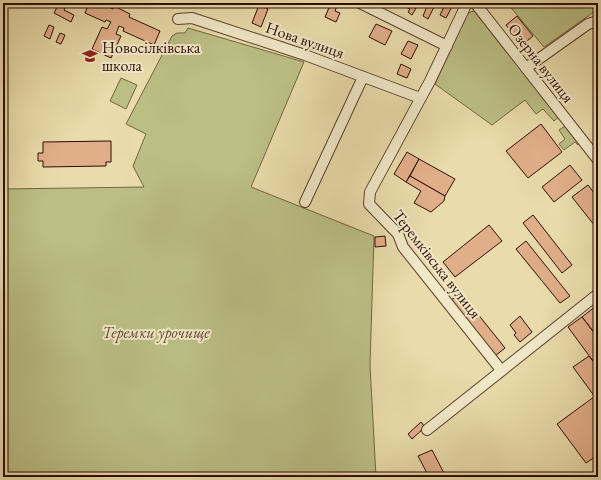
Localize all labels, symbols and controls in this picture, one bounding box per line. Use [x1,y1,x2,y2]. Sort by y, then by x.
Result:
street label: Нова вулиця [263,17,347,63]
street label: Озерна вулиця [503,19,579,107]
place label: Новосілківська школа [102,37,201,76]
school or university icon: Новосілківська школа [81,47,99,65]
street label: Теремківська вулиця [388,205,486,323]
park label: Теремки урочище [102,322,210,343]

